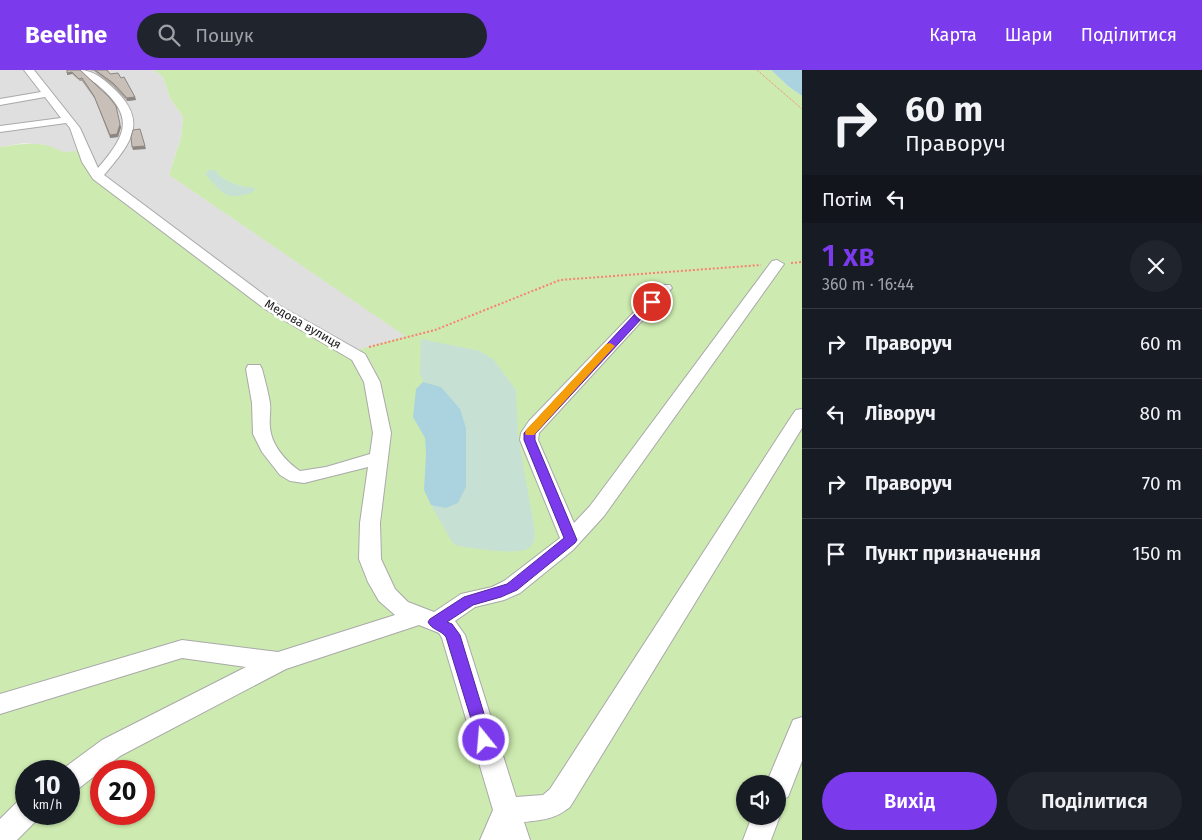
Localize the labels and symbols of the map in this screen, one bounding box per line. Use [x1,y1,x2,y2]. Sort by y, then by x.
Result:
pin [631,281,673,323]
street label: Медова вулиця [262,296,344,352]
position arrow [457,713,509,765]
speed limit sign: 20 [90,760,155,825]

